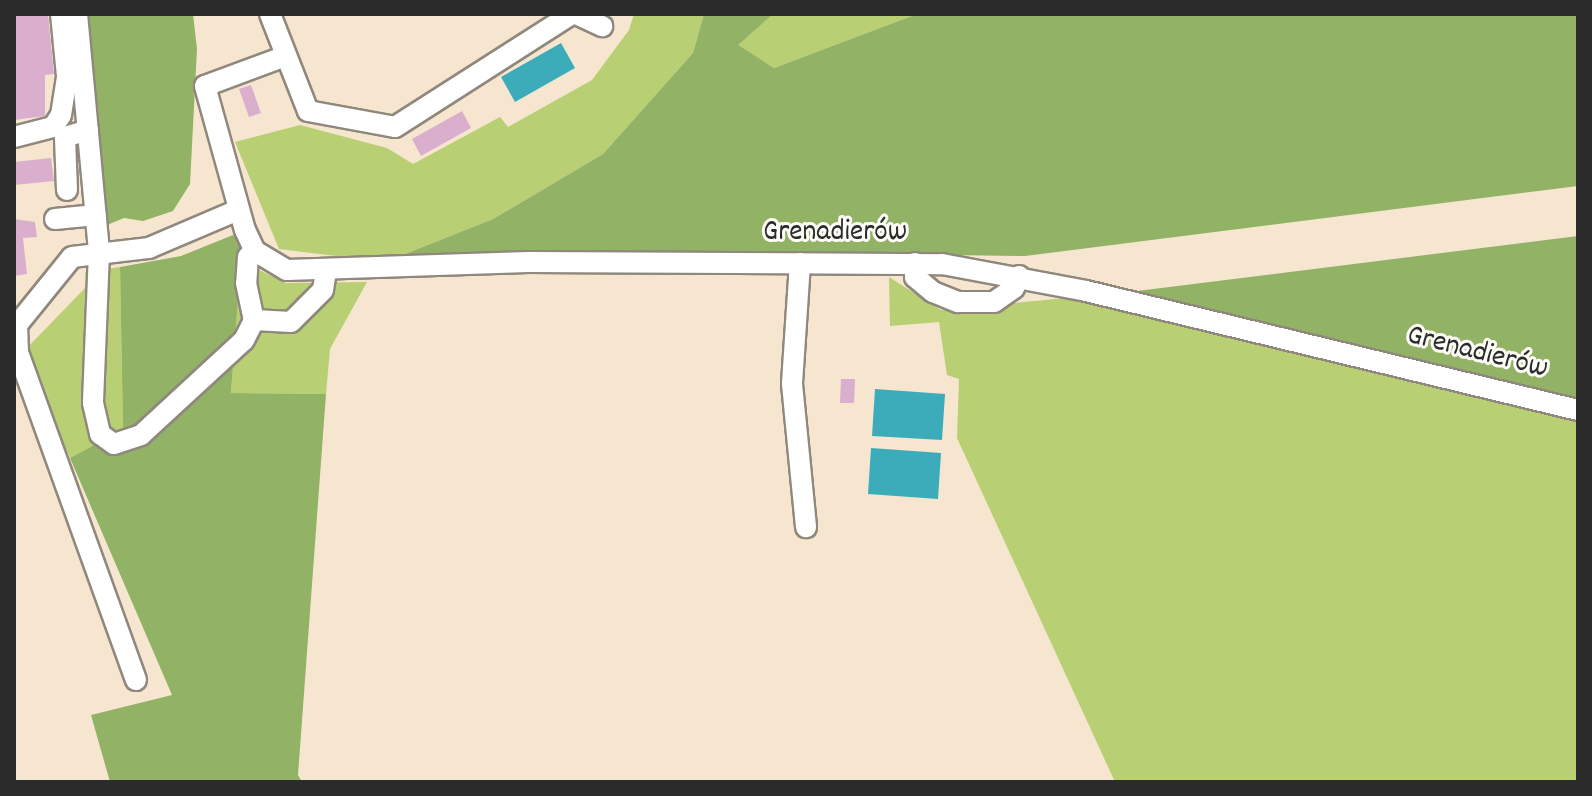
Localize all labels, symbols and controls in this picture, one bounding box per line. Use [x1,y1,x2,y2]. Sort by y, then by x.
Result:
street label: Grenadierów [763,216,907,252]
street label: Grenadierów [1403,319,1551,389]

